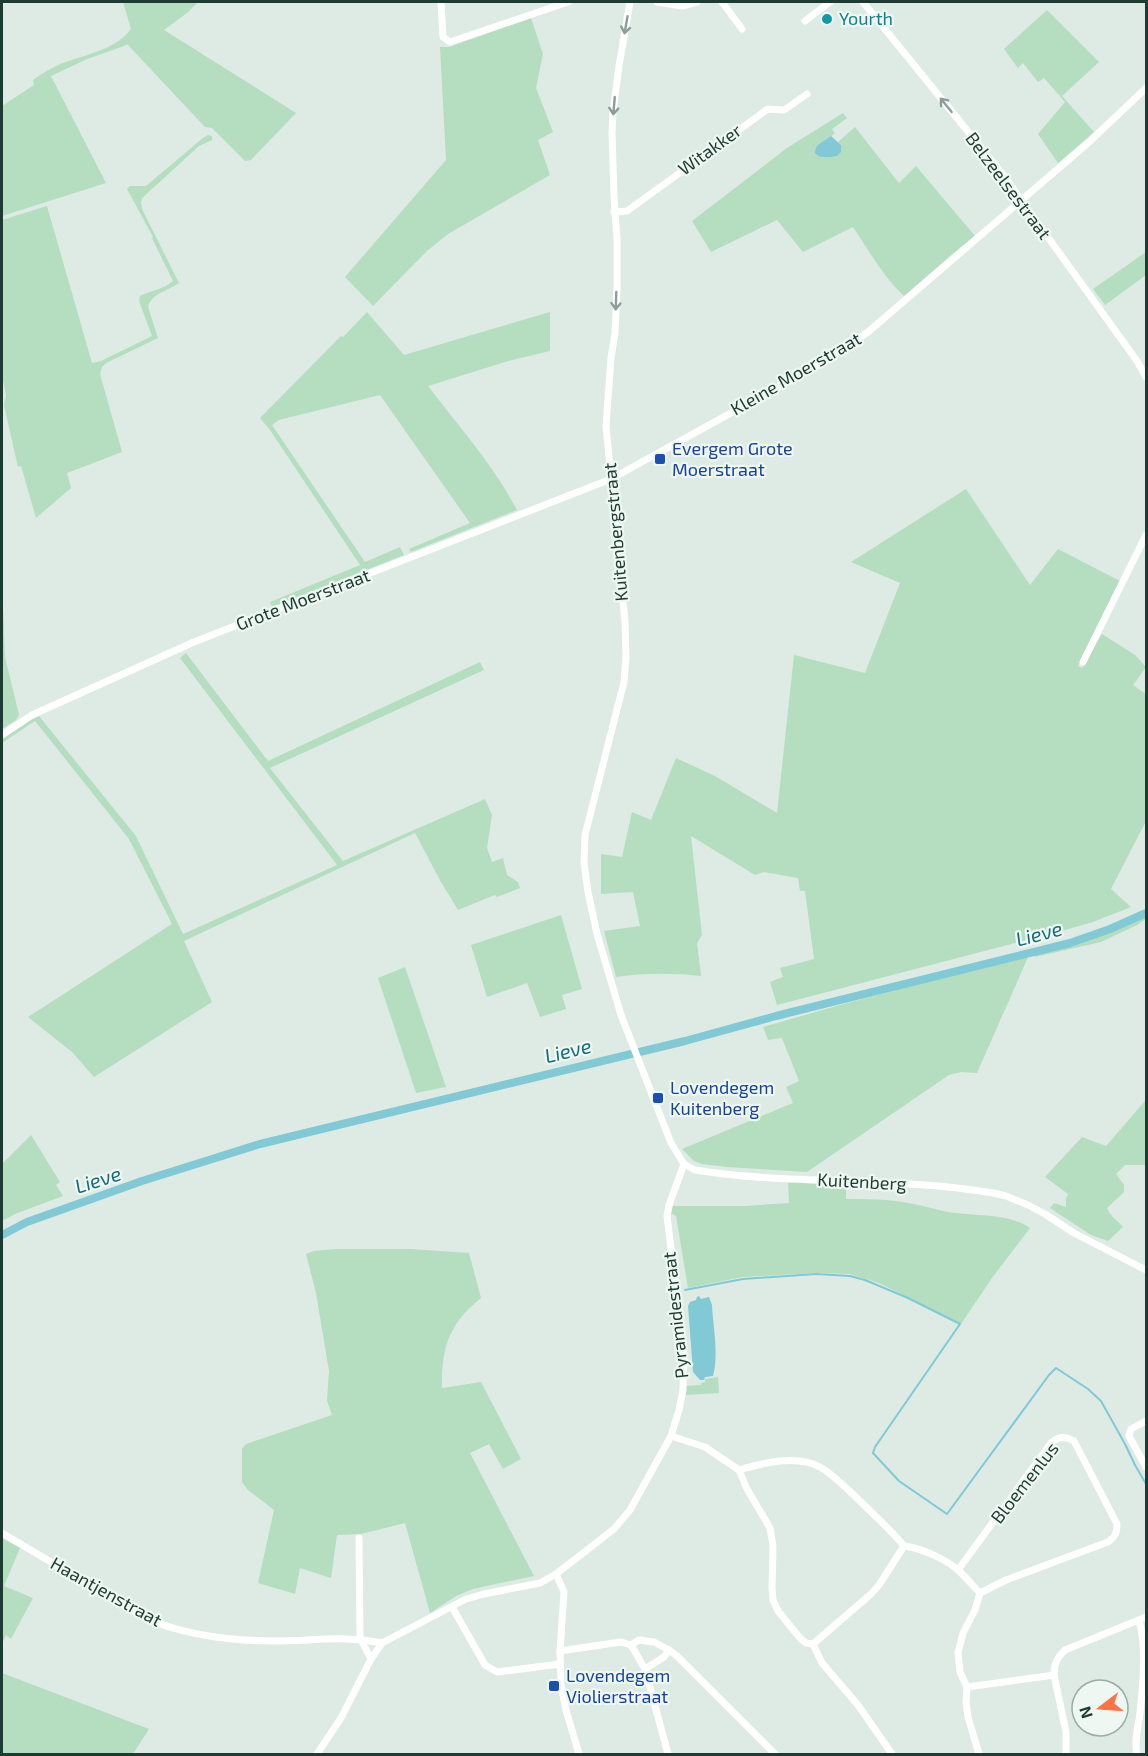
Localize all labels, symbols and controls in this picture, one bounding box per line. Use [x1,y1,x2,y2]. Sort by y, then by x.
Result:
place label: Yourth [839,7,893,29]
marker: Yourth [820,12,834,26]
one-way arrow [620,15,631,34]
one-way arrow [608,96,619,116]
one-way arrow [939,97,952,113]
street label: Witakker [673,119,745,180]
street label: Belzeelsestraat [961,127,1056,244]
one-way arrow [610,290,622,310]
street label: Kleine Moerstraat [726,327,865,419]
place label: Evergem Grote Moerstraat [672,437,793,480]
marker: Evergem Grote Moerstraat [653,452,667,466]
street label: Kuitenbergstraat [598,462,632,602]
street label: Grote Moerstraat [233,563,373,635]
water label: Lieve [1013,915,1065,951]
water label: Lieve [542,1033,594,1067]
place label: Lovendegem Kuitenberg [670,1076,774,1119]
marker: Lovendegem Kuitenberg [651,1091,665,1105]
water label: Lieve [72,1160,124,1198]
street label: Kuitenberg [817,1168,907,1194]
street label: Pyramidestraat [657,1251,693,1380]
street label: Bloemenlus [986,1437,1063,1527]
street label: Haantjenstraat [47,1552,166,1631]
place label: Lovendegem Violierstraat [566,1664,670,1707]
north arrow [1070,1678,1130,1738]
marker: Lovendegem Violierstraat [547,1679,561,1693]
text: N [1074,1704,1096,1721]

